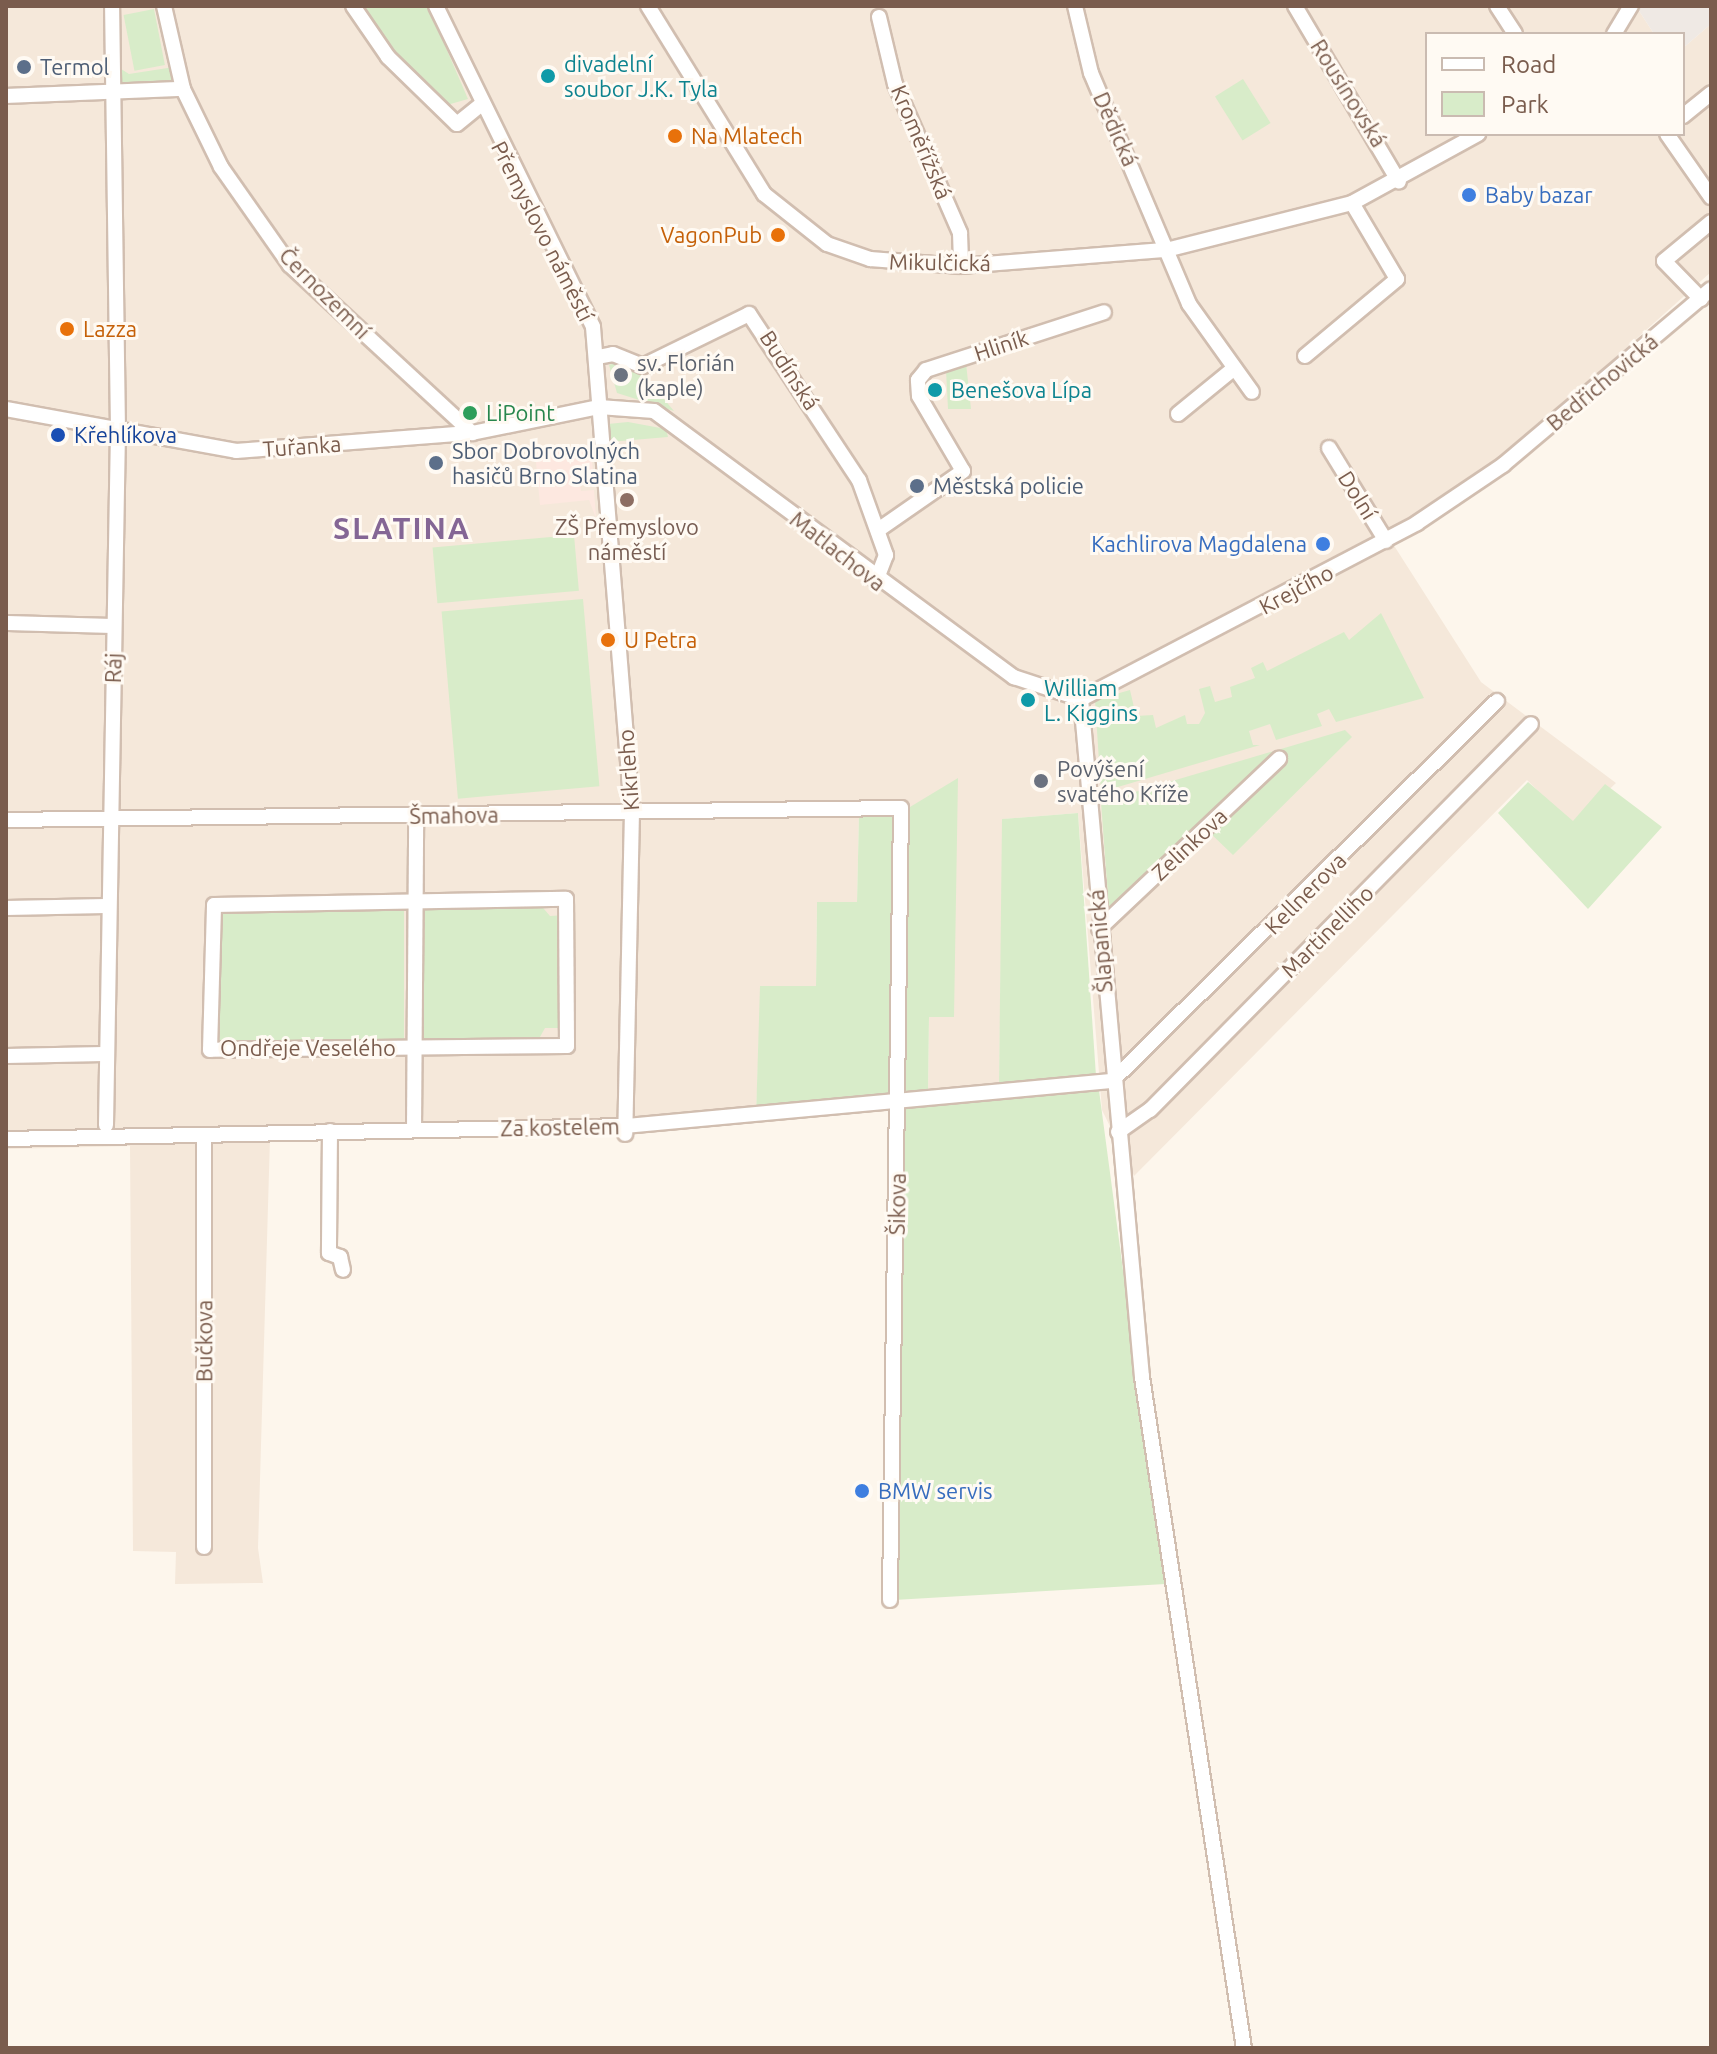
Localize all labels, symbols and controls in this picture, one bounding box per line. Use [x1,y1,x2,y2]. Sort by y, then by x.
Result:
legend [1425,32,1685,136]
street label: Rousínovská [1305,34,1393,152]
place label: divadelní soubor J.K. Tyla [564,50,718,102]
text: Road [1501,51,1556,78]
place label: Termol [40,54,109,80]
marker: Termol [15,58,33,76]
marker: divadelní soubor J.K. Tyla [539,67,557,85]
street label: Kroměřížská [886,81,958,203]
street label: Dědická [1088,88,1144,170]
text: Park [1501,91,1549,118]
place label: Na Mlatech [691,123,803,149]
marker: Na Mlatech [666,127,684,145]
street label: Přemyslovo náměstí [486,137,600,325]
place label: Baby bazar [1485,182,1593,208]
marker: Baby bazar [1460,186,1478,204]
place label: VagonPub [660,222,762,248]
marker: VagonPub [769,226,787,244]
street label: Černozemní [274,242,376,344]
street label: Mikulčická [889,248,991,276]
place label: Lazza [83,316,137,342]
marker: Lazza [58,320,76,338]
street label: Hliník [971,324,1031,366]
street label: Budínská [755,325,825,415]
street label: Bedřichovická [1541,328,1663,436]
place label: sv. Florián (kaple) [637,349,735,400]
marker: sv. Florián (kaple) [612,366,630,384]
place label: Benešova Lípa [951,377,1092,403]
marker: Benešova Lípa [926,381,944,399]
place label: LiPoint [486,400,555,426]
marker: LiPoint [461,404,479,422]
place label: Křehlíkova [74,422,177,448]
marker: Křehlíkova [49,426,67,444]
street label: Tuřanka [262,430,342,462]
place label: Sbor Dobrovolných hasičů Brno Slatina [452,437,640,488]
marker: Sbor Dobrovolných hasičů Brno Slatina [427,454,445,472]
street label: Dolní [1333,466,1383,524]
place label: Městská policie [933,473,1084,499]
marker: Městská policie [908,477,926,495]
marker: ZŠ Přemyslovo náměstí [618,491,636,509]
street label: Matlachova [785,506,891,596]
district label: SLATINA [333,510,471,546]
place label: ZŠ Přemyslovo náměstí [555,513,699,564]
place label: Kachlirova Magdalena [1091,531,1307,557]
marker: Kachlirova Magdalena [1314,535,1332,553]
street label: Krejčího [1254,559,1338,619]
place label: U Petra [624,627,697,653]
marker: U Petra [599,631,617,649]
street label: Ráj [99,652,127,684]
place label: William L. Kiggins [1044,674,1138,726]
marker: William L. Kiggins [1019,691,1037,709]
street label: Kikrleho [612,728,644,812]
place label: Povýšení svatého Kříže [1057,755,1189,806]
marker: Povýšení svatého Kříže [1032,772,1050,790]
street label: Šmahova [409,801,499,829]
street label: Zelinkova [1146,802,1232,886]
street label: Kellnerova [1259,847,1351,939]
street label: Martinelliho [1275,879,1379,983]
street label: Šlapanická [1082,888,1118,994]
street label: Ondřeje Veselého [220,1035,396,1061]
street label: Za kostelem [500,1113,620,1141]
street label: Šikova [883,1173,911,1235]
street label: Bučkova [191,1300,217,1382]
place label: BMW servis [878,1478,993,1504]
marker: BMW servis [853,1482,871,1500]

